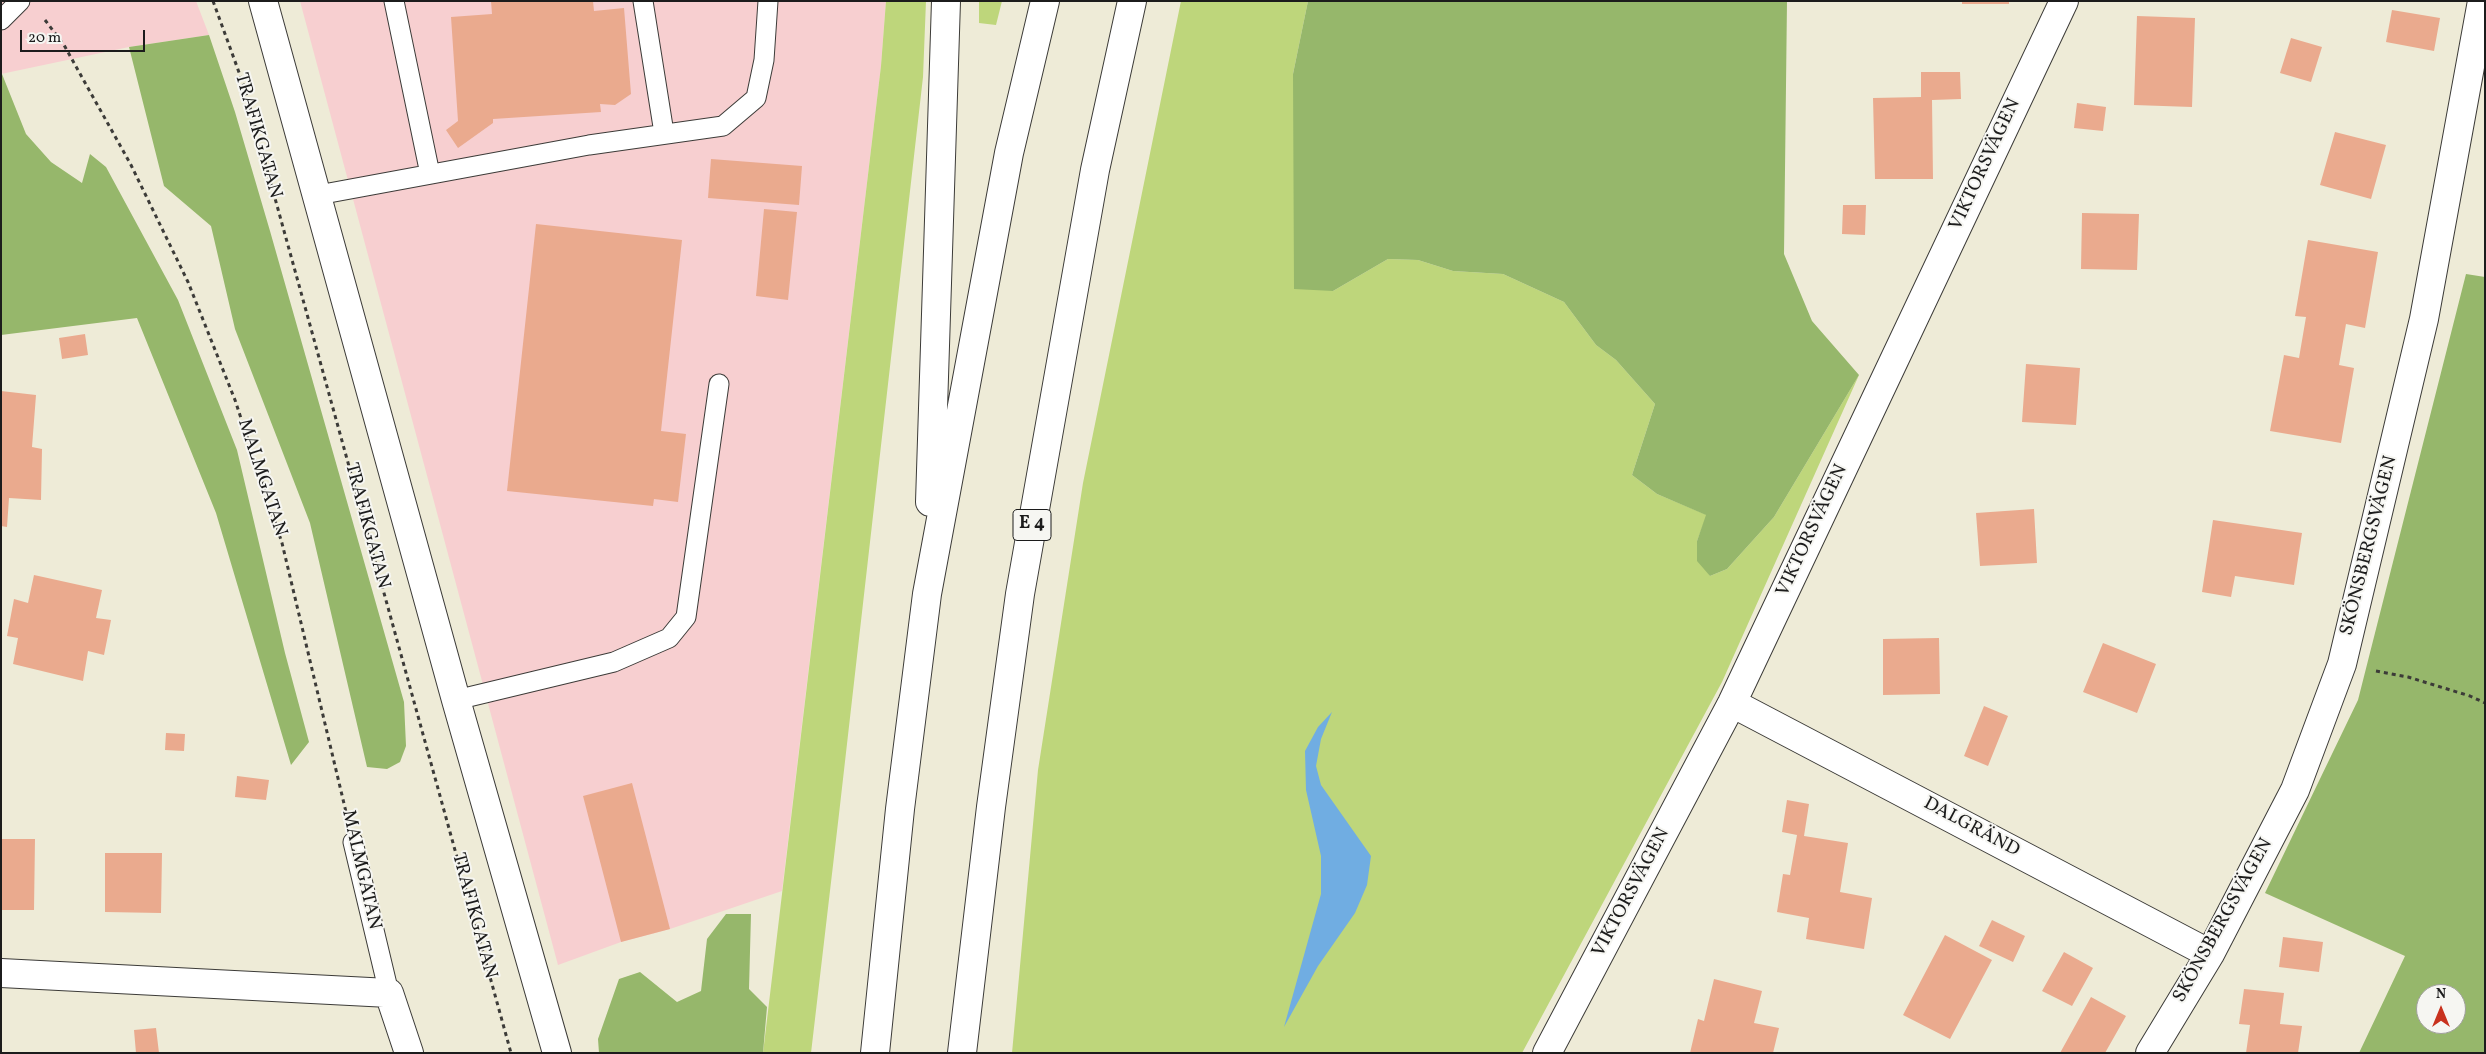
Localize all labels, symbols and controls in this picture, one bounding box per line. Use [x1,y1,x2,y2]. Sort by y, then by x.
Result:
scale bar [22,20,148,52]
text: 20 m [28,28,61,49]
street label: TRAFIKGATAN [228,71,286,201]
street label: VIKTORSVÄGEN [1945,95,2027,235]
street label: MALMGATAN [231,416,291,540]
street label: SKÖNSBERGSVÄGEN [2337,454,2403,638]
street label: TRAFIKGATAN [338,461,394,591]
street label: VIKTORSVÄGEN [1772,461,1854,601]
road number: E 4 [1013,510,1051,540]
street label: DALGRÄND [1919,793,2023,863]
street label: MALMGATAN [335,808,385,932]
street label: VIKTORSVÄGEN [1588,824,1676,962]
street label: SKÖNSBERGSVÄGEN [2169,835,2279,1007]
street label: TRAFIKGATAN [445,851,501,981]
north arrow [2416,984,2466,1034]
text: N [2436,985,2446,1004]

